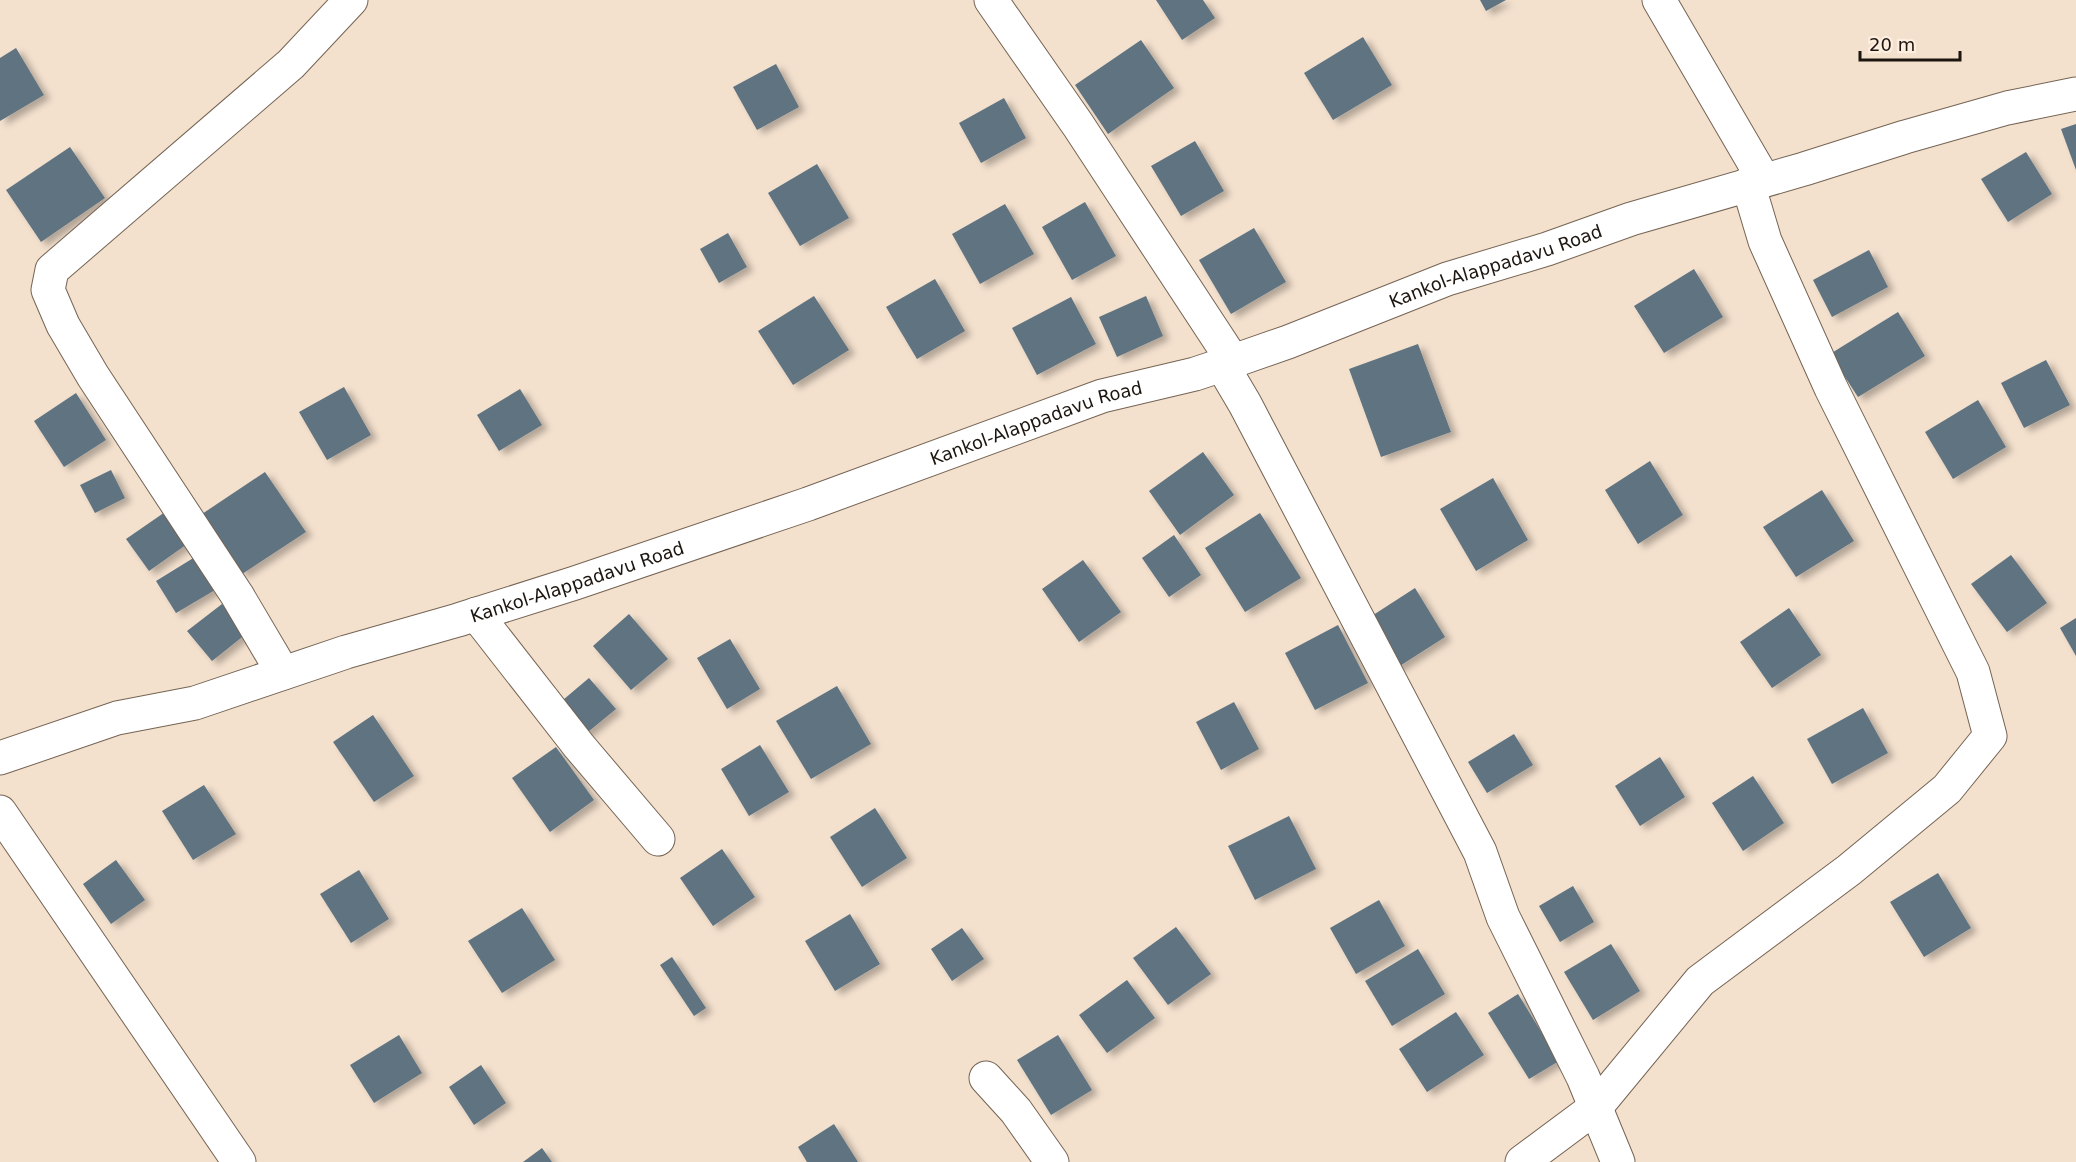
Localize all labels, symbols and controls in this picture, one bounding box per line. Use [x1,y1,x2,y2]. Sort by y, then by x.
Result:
scale bar [1860,24,1960,62]
text: 20 m [1869,34,1915,55]
street label: Kankol-Alappadavu Road [1386,220,1605,311]
street label: Kankol-Alappadavu Road [927,376,1144,469]
street label: Kankol-Alappadavu Road [467,536,686,626]

